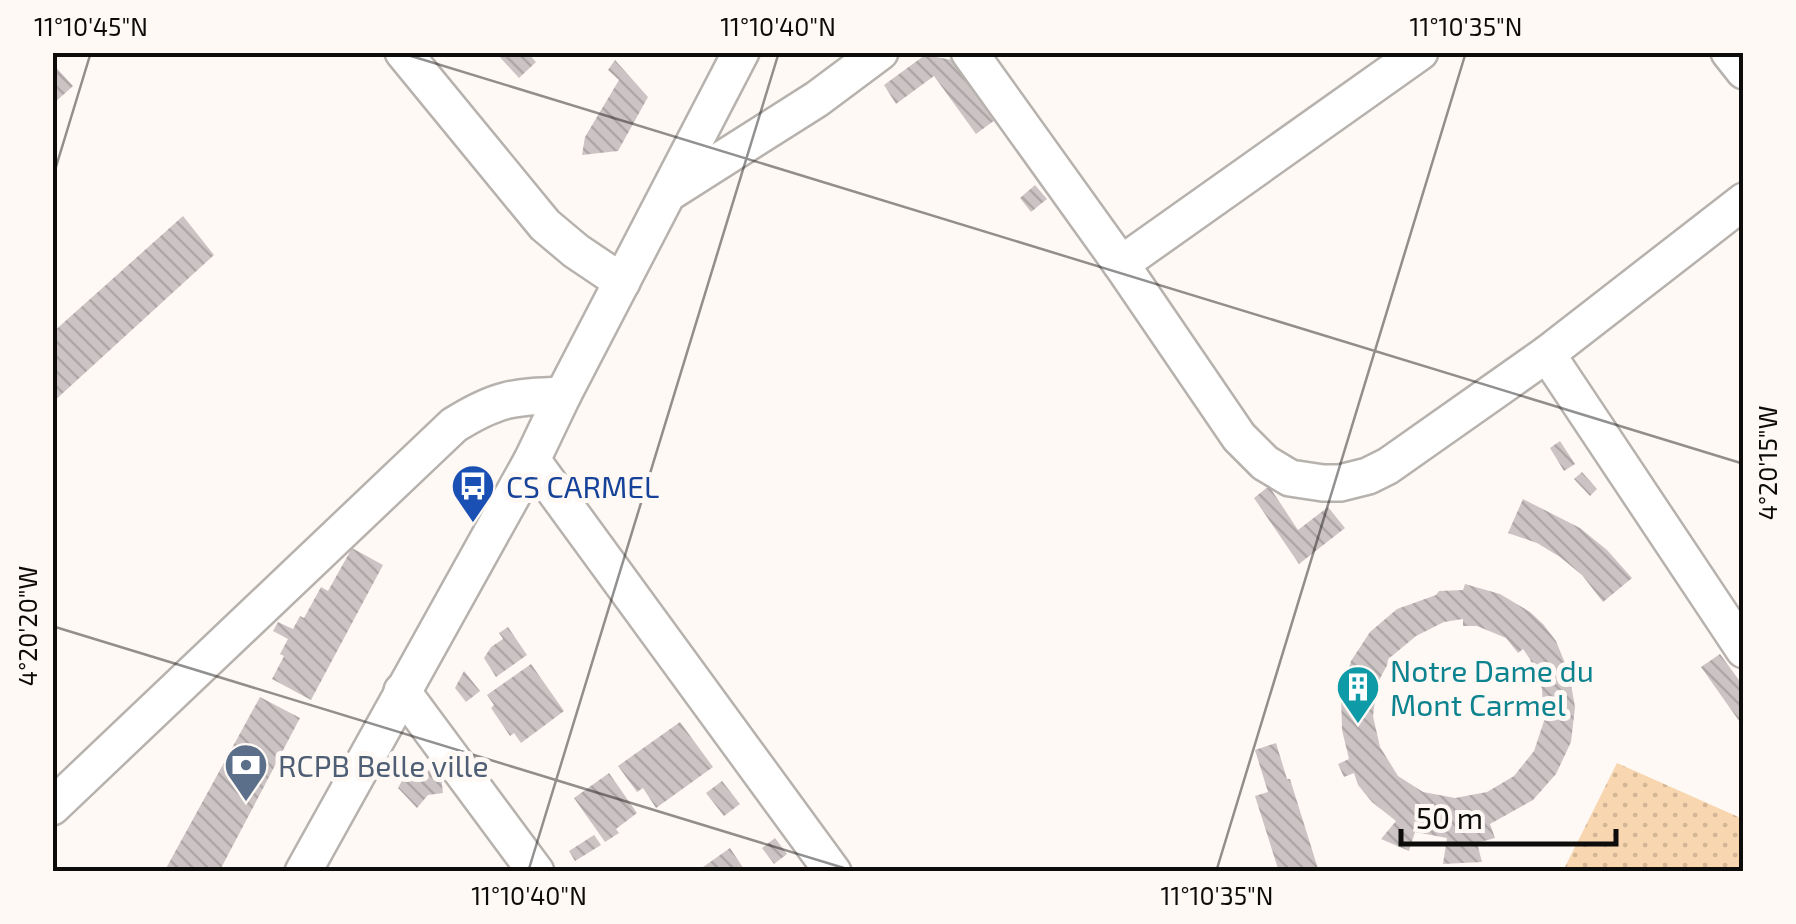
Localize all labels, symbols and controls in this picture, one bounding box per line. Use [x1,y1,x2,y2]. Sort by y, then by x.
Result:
text: 11°10'45"N [34,11,148,41]
text: 11°10'40"N [720,11,836,41]
text: 11°10'35"N [1410,11,1522,41]
text: 4°20'15"W [1752,406,1782,520]
bus stop icon: CS CARMEL [450,463,496,524]
place label: CS CARMEL [506,468,659,504]
text: 4°20'20"W [12,566,42,686]
place label: Notre Dame du Mont Carmel [1390,652,1594,722]
building icon: Notre Dame du Mont Carmel [1335,664,1381,725]
bank icon: RCPB Belle ville [223,742,269,803]
place label: RCPB Belle ville [278,747,489,783]
scale bar [1401,784,1616,846]
text: 50 m [1416,799,1483,835]
text: 11°10'40"N [471,880,587,910]
text: 11°10'35"N [1161,880,1273,910]

